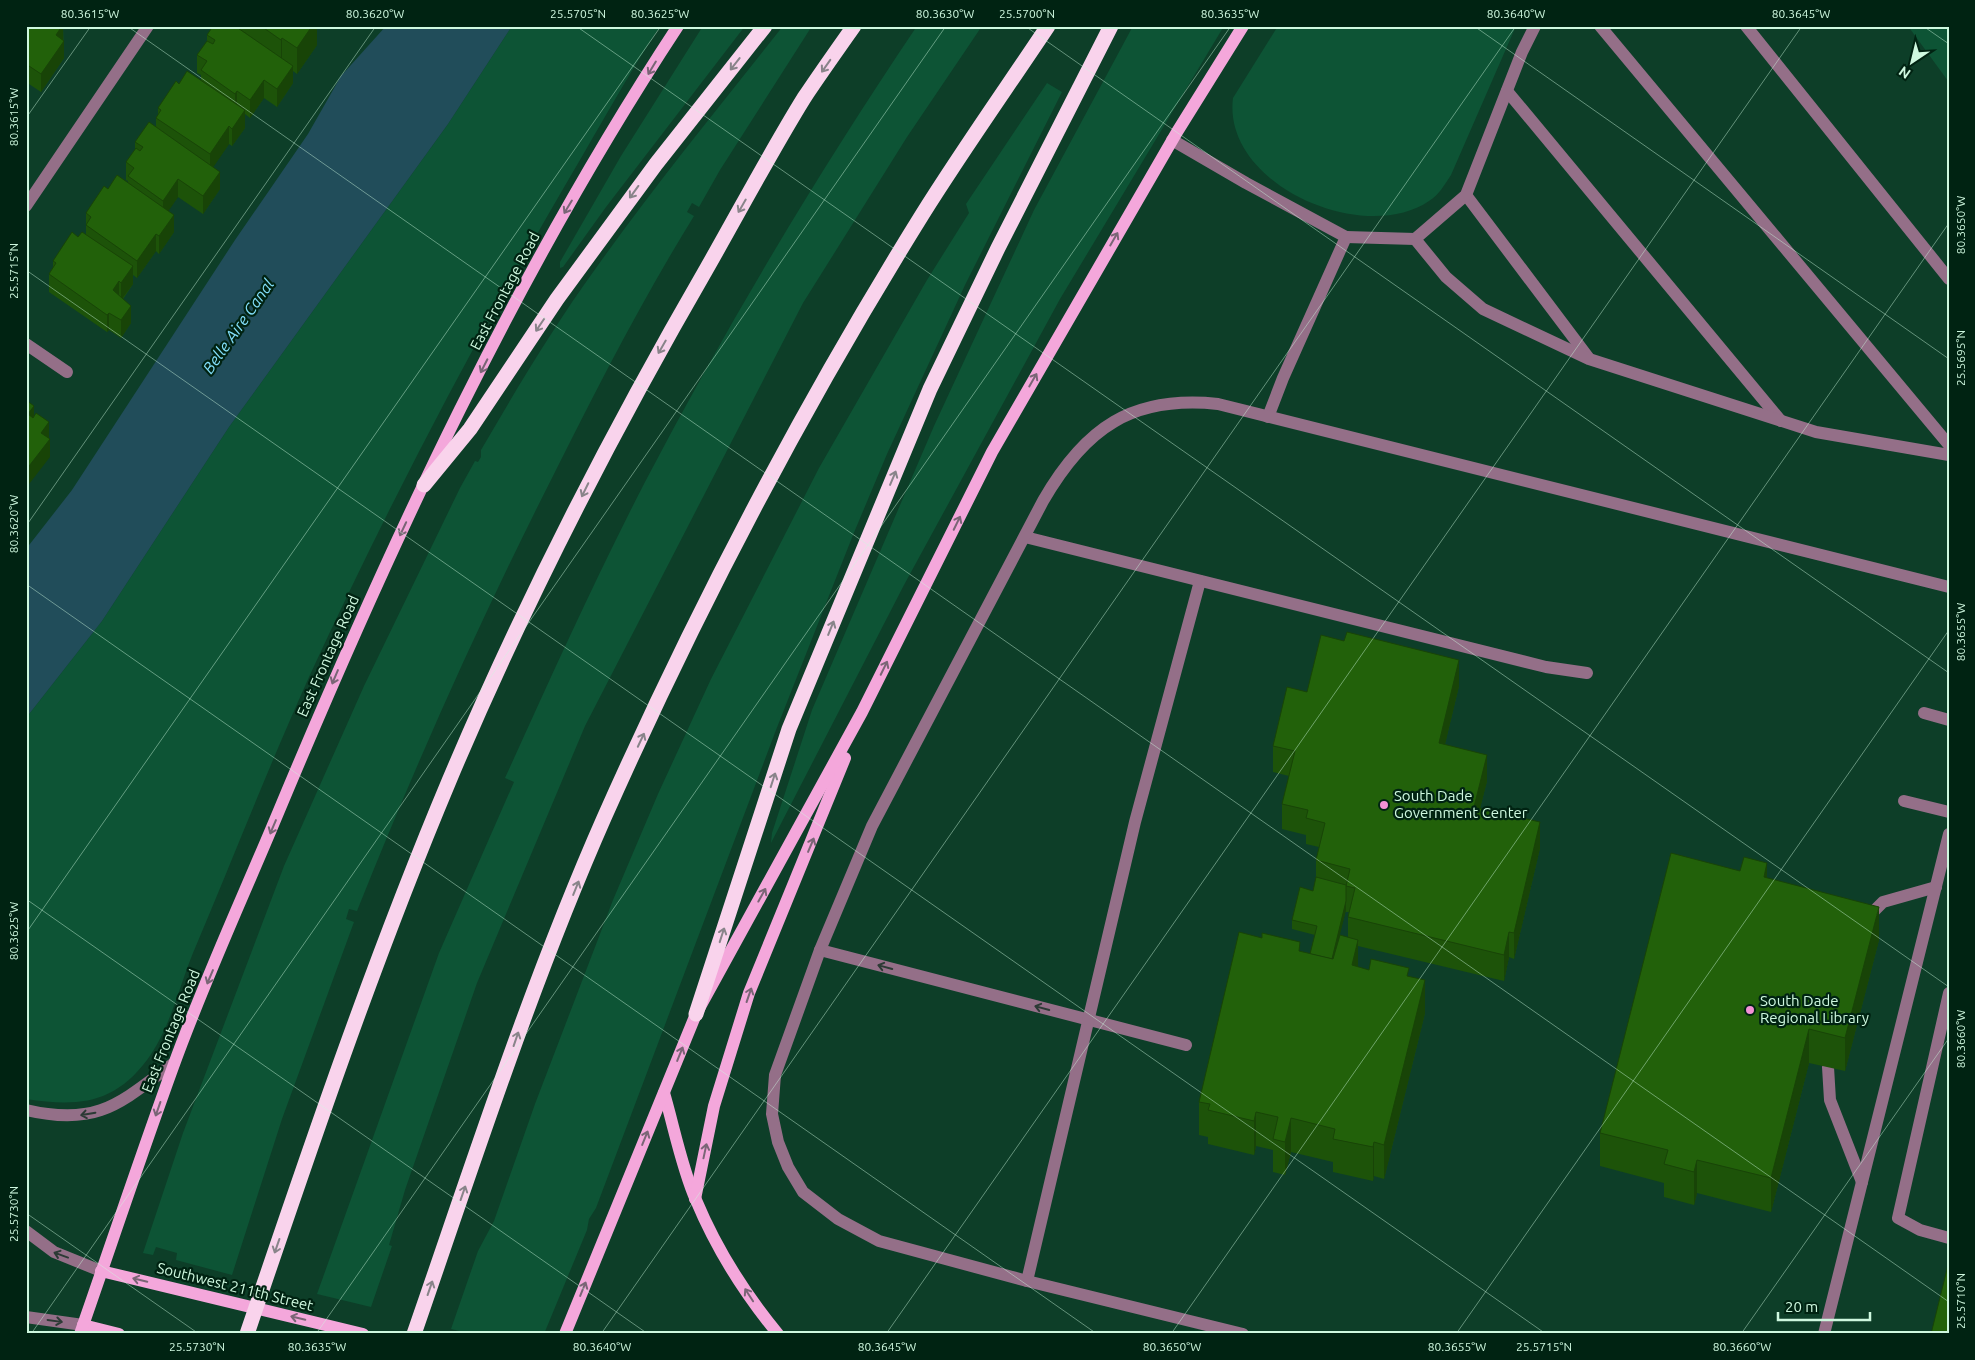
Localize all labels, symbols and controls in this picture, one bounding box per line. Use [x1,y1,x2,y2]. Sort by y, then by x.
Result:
text: 80.3615°W [61,7,119,20]
text: 80.3620°W [346,7,404,20]
text: 25.5705°N [550,7,606,20]
text: 80.3625°W [631,7,689,20]
text: 80.3630°W [916,7,974,20]
text: 25.5700°N [999,7,1055,20]
text: 80.3635°W [1201,7,1259,20]
text: 80.3640°W [1487,7,1545,20]
text: 80.3645°W [1772,7,1830,20]
north arrow [1888,38,1938,88]
one-way arrow [729,58,740,71]
one-way arrow [821,59,831,73]
one-way arrow [647,60,657,74]
text: N [1896,63,1913,82]
text: 80.3615°W [7,88,20,146]
one-way arrow [629,185,640,198]
text: 80.3650°W [1954,196,1967,254]
one-way arrow [737,198,747,212]
one-way arrow [563,199,573,213]
street label: East Frontage Road [466,229,543,353]
one-way arrow [1110,232,1120,246]
text: 25.5715°N [7,243,20,299]
water label: Belle Aire Canal [199,275,278,377]
one-way arrow [535,317,545,331]
text: 25.5695°N [1954,330,1967,386]
one-way arrow [656,339,666,353]
one-way arrow [479,358,489,373]
one-way arrow [1028,372,1038,387]
one-way arrow [888,471,898,486]
one-way arrow [580,482,590,497]
text: 80.3620°W [7,495,20,553]
one-way arrow [952,516,962,531]
one-way arrow [398,521,407,536]
street label: East Frontage Road [293,592,362,719]
text: 80.3655°W [1954,603,1967,661]
one-way arrow [827,621,836,636]
one-way arrow [879,661,889,676]
one-way arrow [330,669,339,684]
one-way arrow [636,732,646,747]
one-way arrow [768,772,778,788]
place label: South Dade Government Center [1394,787,1528,821]
marker: South Dade Government Center [1378,799,1390,811]
one-way arrow [267,819,277,834]
one-way arrow [806,838,816,853]
one-way arrow [572,881,581,896]
one-way arrow [757,888,767,902]
text: 80.3625°W [7,902,20,960]
one-way arrow [718,927,727,943]
one-way arrow [877,962,893,971]
street label: East Frontage Road [138,967,203,1095]
one-way arrow [205,969,214,984]
one-way arrow [745,988,754,1003]
place label: South Dade Regional Library [1760,992,1869,1026]
one-way arrow [1034,1003,1050,1012]
marker: South Dade Regional Library [1744,1004,1756,1016]
text: 80.3660°W [1954,1010,1967,1068]
one-way arrow [512,1032,521,1048]
one-way arrow [675,1047,685,1062]
one-way arrow [153,1100,162,1116]
one-way arrow [81,1109,97,1119]
one-way arrow [641,1131,650,1147]
one-way arrow [701,1144,710,1160]
text: 25.5730°N [7,1186,20,1242]
one-way arrow [459,1186,468,1201]
one-way arrow [271,1238,281,1254]
one-way arrow [54,1250,69,1259]
street label: Southwest 211th Street [155,1259,315,1314]
text: 25.5710°N [1954,1273,1967,1329]
one-way arrow [133,1275,149,1284]
one-way arrow [426,1280,435,1296]
one-way arrow [579,1282,589,1297]
one-way arrow [744,1288,754,1302]
scale bar [1778,1290,1870,1322]
text: 20 m [1785,1298,1818,1315]
one-way arrow [291,1313,307,1322]
one-way arrow [46,1316,62,1326]
text: 25.5730°N [169,1340,225,1353]
text: 80.3635°W [288,1340,346,1353]
text: 80.3640°W [573,1340,631,1353]
text: 80.3645°W [858,1340,916,1353]
text: 80.3650°W [1143,1340,1201,1353]
text: 80.3655°W [1428,1340,1486,1353]
text: 25.5715°N [1516,1340,1572,1353]
text: 80.3660°W [1713,1340,1771,1353]

